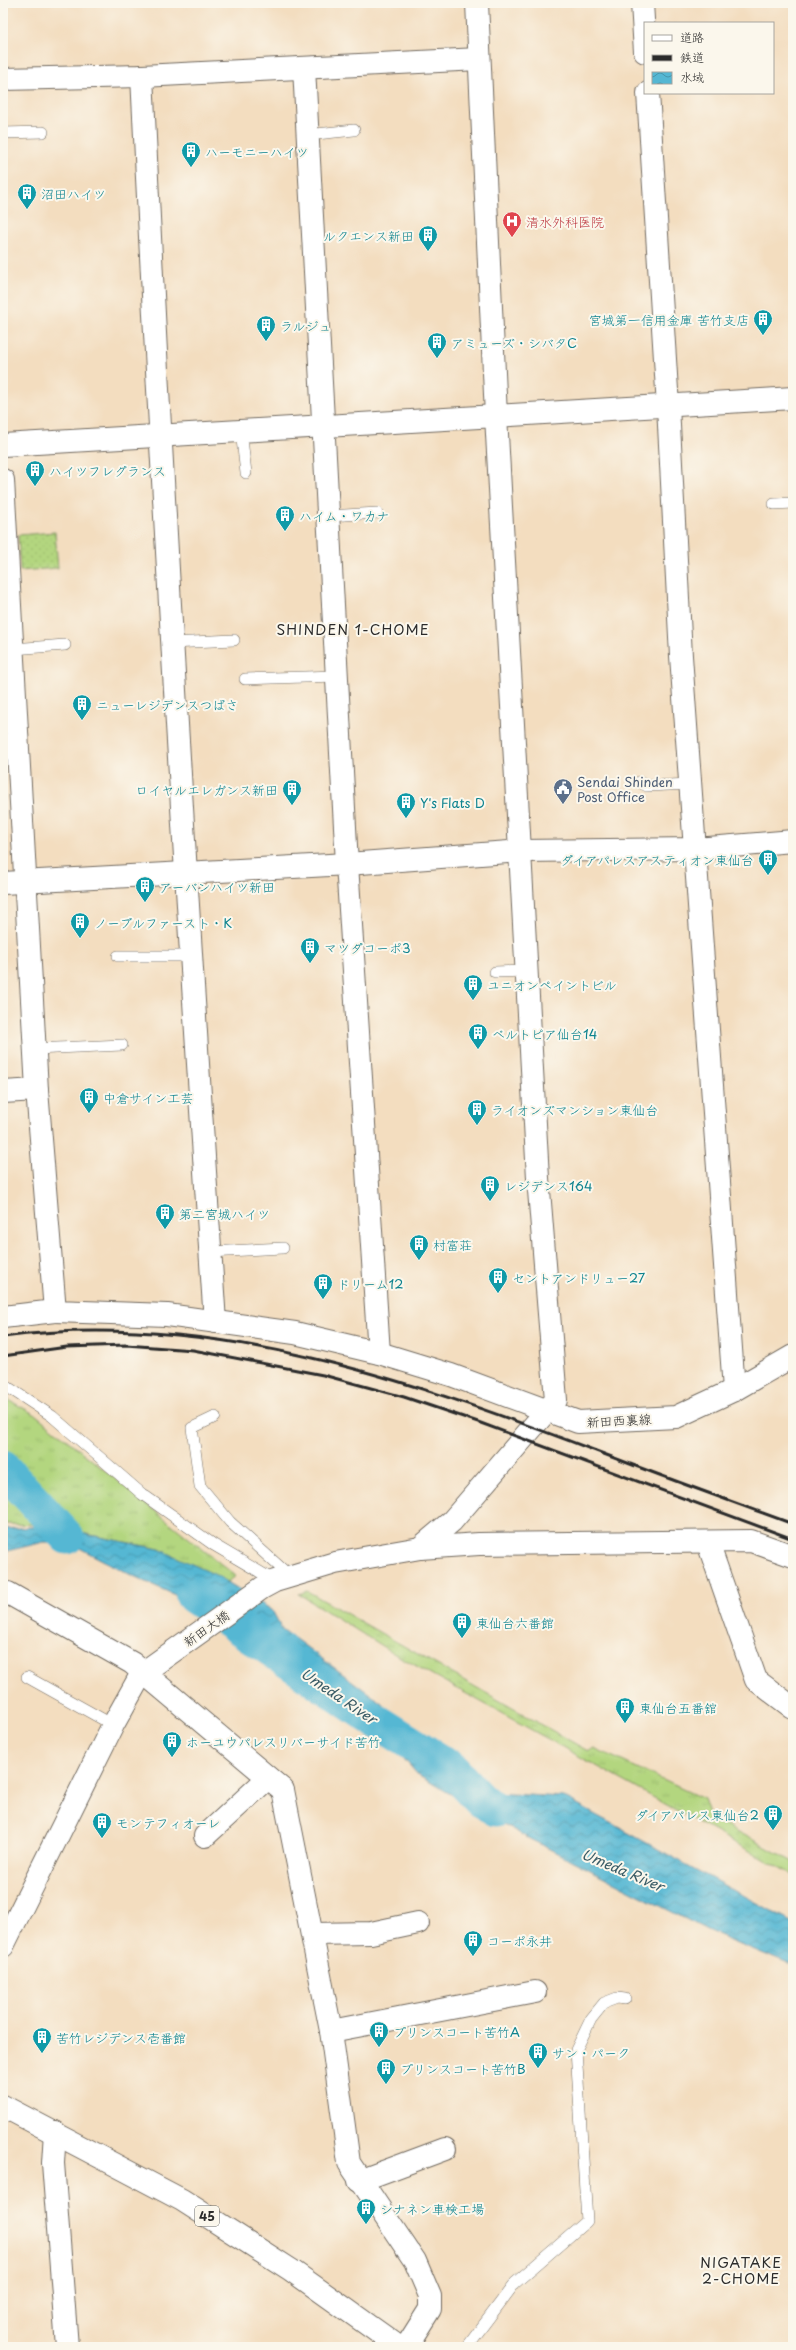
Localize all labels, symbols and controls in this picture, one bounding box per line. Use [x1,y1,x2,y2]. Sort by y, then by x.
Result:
legend [644,22,774,94]
text: 道路 [680,28,704,46]
text: 鉄道 [680,48,704,66]
text: 水域 [680,68,704,86]
building icon: ハーモニーハイツ [180,140,202,168]
place label: ハーモニーハイツ [205,142,309,161]
building icon: 沼田ハイツ [16,182,38,210]
place label: 沼田ハイツ [41,184,106,203]
hospital icon: 清水外科医院 [501,210,523,238]
place label: 清水外科医院 [526,212,604,231]
building icon: ルクエンス新田 [417,224,439,252]
place label: ルクエンス新田 [323,226,414,245]
building icon: 宮城第一信用金庫 苦竹支店 [752,308,774,336]
place label: 宮城第一信用金庫 苦竹支店 [589,310,749,329]
building icon: ラルジュ [255,314,277,342]
place label: ラルジュ [280,316,331,335]
building icon: アミューズ・シバタC [426,331,448,359]
place label: アミューズ・シバタC [451,333,577,352]
building icon: ハイツフレグランス [24,459,46,487]
place label: ハイツフレグランス [49,461,166,480]
building icon: ハイム・ワカナ [274,504,296,532]
place label: ハイム・ワカナ [299,506,389,525]
district label: SHINDEN 1-CHOME [277,619,429,640]
building icon: ニューレジデンスつばさ [71,693,93,721]
place label: ニューレジデンスつばさ [96,695,238,714]
place label: Sendai Shinden Post Office [577,772,673,806]
public building icon: Sendai Shinden Post Office [552,777,574,805]
building icon: ロイヤルエレガンス新田 [281,778,303,806]
place label: ロイヤルエレガンス新田 [135,780,278,799]
building icon: Y's Flats D [395,791,417,819]
place label: Y's Flats D [420,793,485,812]
building icon: ダイアパレスアスティオン東仙台 [757,848,779,876]
place label: ダイアパレスアスティオン東仙台 [560,850,754,869]
building icon: アーバンハイツ新田 [134,875,156,903]
place label: アーバンハイツ新田 [159,877,275,896]
building icon: ノーブルファースト・K [69,911,91,939]
place label: ノーブルファースト・K [94,913,232,932]
building icon: マツダコーポ3 [299,936,321,964]
place label: マツダコーポ3 [324,938,411,957]
building icon: ユニオンペイントビル [462,973,484,1001]
place label: ユニオンペイントビル [487,975,617,994]
building icon: ベルトピア仙台14 [467,1022,489,1050]
place label: ベルトピア仙台14 [492,1024,597,1043]
building icon: 中倉サイン工芸 [78,1086,100,1114]
place label: 中倉サイン工芸 [103,1088,193,1107]
building icon: ライオンズマンション東仙台 [466,1098,488,1126]
place label: ライオンズマンション東仙台 [491,1100,658,1119]
building icon: レジデンス164 [479,1174,501,1202]
place label: レジデンス164 [504,1176,593,1195]
building icon: 第二宮城ハイツ [154,1202,176,1230]
place label: 第二宮城ハイツ [179,1204,270,1223]
building icon: 村富荘 [408,1233,430,1261]
place label: 村富荘 [433,1235,472,1254]
building icon: セントアンドリュー27 [487,1266,509,1294]
place label: セントアンドリュー27 [512,1268,646,1287]
building icon: ドリーム12 [312,1272,334,1300]
place label: ドリーム12 [337,1274,404,1293]
street label: 新田西裏線 [586,1409,653,1431]
street label: 新田大橋 [179,1605,233,1651]
building icon: 東仙台六番館 [451,1611,473,1639]
place label: 東仙台六番館 [476,1613,554,1632]
water label: Umeda River [297,1663,383,1730]
building icon: 東仙台五番舘 [614,1696,636,1724]
place label: 東仙台五番舘 [639,1698,717,1717]
building icon: ホーユウパレスリバーサイド苦竹 [161,1730,183,1758]
place label: ホーユウパレスリバーサイド苦竹 [186,1732,381,1751]
building icon: ダイアパレス東仙台2 [762,1803,784,1831]
place label: ダイアパレス東仙台2 [635,1805,759,1824]
building icon: モンテフィオーレ [91,1811,113,1839]
place label: モンテフィオーレ [116,1813,220,1832]
water label: Umeda River [579,1843,669,1898]
building icon: コーポ永井 [462,1929,484,1957]
place label: コーポ永井 [487,1931,552,1950]
building icon: プリンスコート苦竹A [368,2020,390,2048]
place label: プリンスコート苦竹A [393,2022,520,2041]
building icon: 苦竹レジデンス壱番館 [31,2026,53,2054]
place label: 苦竹レジデンス壱番館 [56,2028,186,2047]
building icon: サン・パーク [527,2041,549,2069]
place label: サン・パーク [552,2043,630,2062]
building icon: プリンスコート苦竹B [375,2057,397,2085]
place label: プリンスコート苦竹B [400,2059,526,2078]
building icon: シナネン車検工場 [355,2197,377,2225]
place label: シナネン車検工場 [380,2199,484,2218]
road number: 45 [195,2206,219,2226]
district label: NIGATAKE 2-CHOME [700,2252,782,2289]

